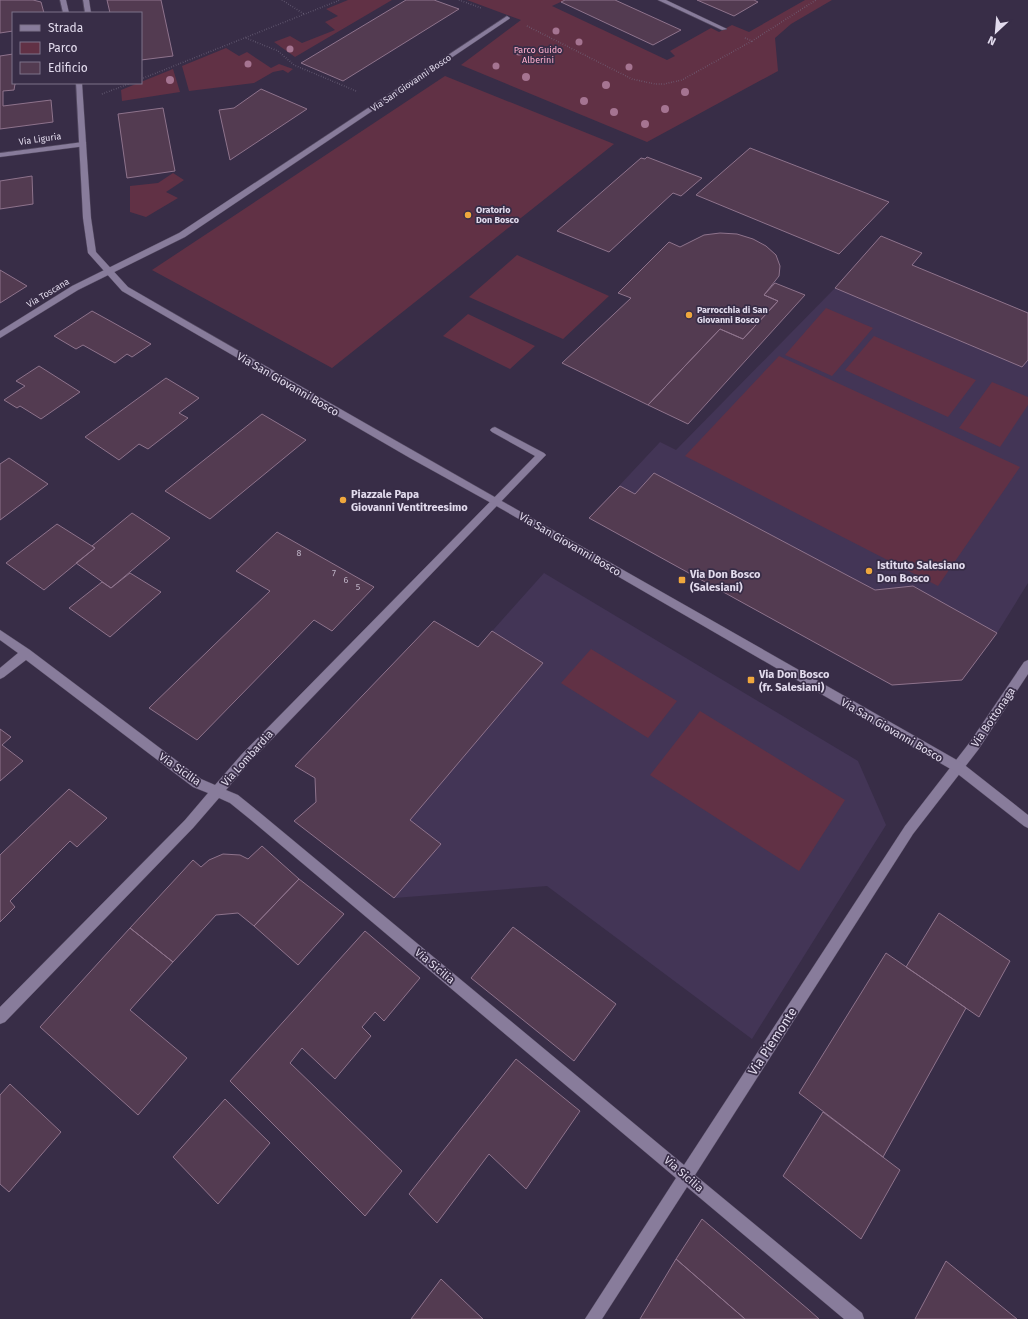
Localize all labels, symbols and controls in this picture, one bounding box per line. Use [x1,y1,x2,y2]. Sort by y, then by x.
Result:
legend [12,12,142,84]
north arrow [976,12,1016,52]
text: Strada [48,21,83,35]
text: N [986,33,998,48]
text: Parco [48,41,78,55]
park label: Parco Guido Alberini [514,45,562,65]
street label: Via San Giovanni Bosco [369,52,453,114]
text: Edificio [48,61,88,75]
street label: Via Liguria [18,131,62,147]
place label: Oratorio Don Bosco [476,205,519,225]
marker: Oratorio Don Bosco [463,210,473,220]
street label: Via Toscana [25,276,71,310]
place label: Parrocchia di San Giovanni Bosco [697,305,768,325]
marker: Parrocchia di San Giovanni Bosco [684,310,694,320]
street label: Via San Giovanni Bosco [234,350,341,419]
place label: Piazzale Papa Giovanni Ventitreesimo [351,488,468,514]
marker: Piazzale Papa Giovanni Ventitreesimo [338,495,348,505]
street label: Via San Giovanni Bosco [516,510,623,579]
house number: 8 [297,548,302,558]
place label: Istituto Salesiano Don Bosco [877,559,966,585]
marker: Istituto Salesiano Don Bosco [864,566,874,576]
house number: 7 [332,568,336,578]
place label: Via Don Bosco (Salesiani) [689,568,761,594]
house number: 6 [344,575,349,585]
marker: Via Don Bosco (Salesiani) [677,575,687,585]
house number: 5 [356,582,361,592]
place label: Via Don Bosco (fr. Salesiani) [758,668,830,694]
marker: Via Don Bosco (fr. Salesiani) [746,675,756,685]
street label: Via Bottonaga [969,685,1018,750]
street label: Via San Giovanni Bosco [838,696,945,765]
street label: Via Lombardia [219,728,276,789]
street label: Via Sicilia [156,750,203,788]
street label: Via Sicilia [412,946,457,987]
street label: Via Piemonte [745,1005,800,1078]
street label: Via Sicilia [661,1154,706,1195]

